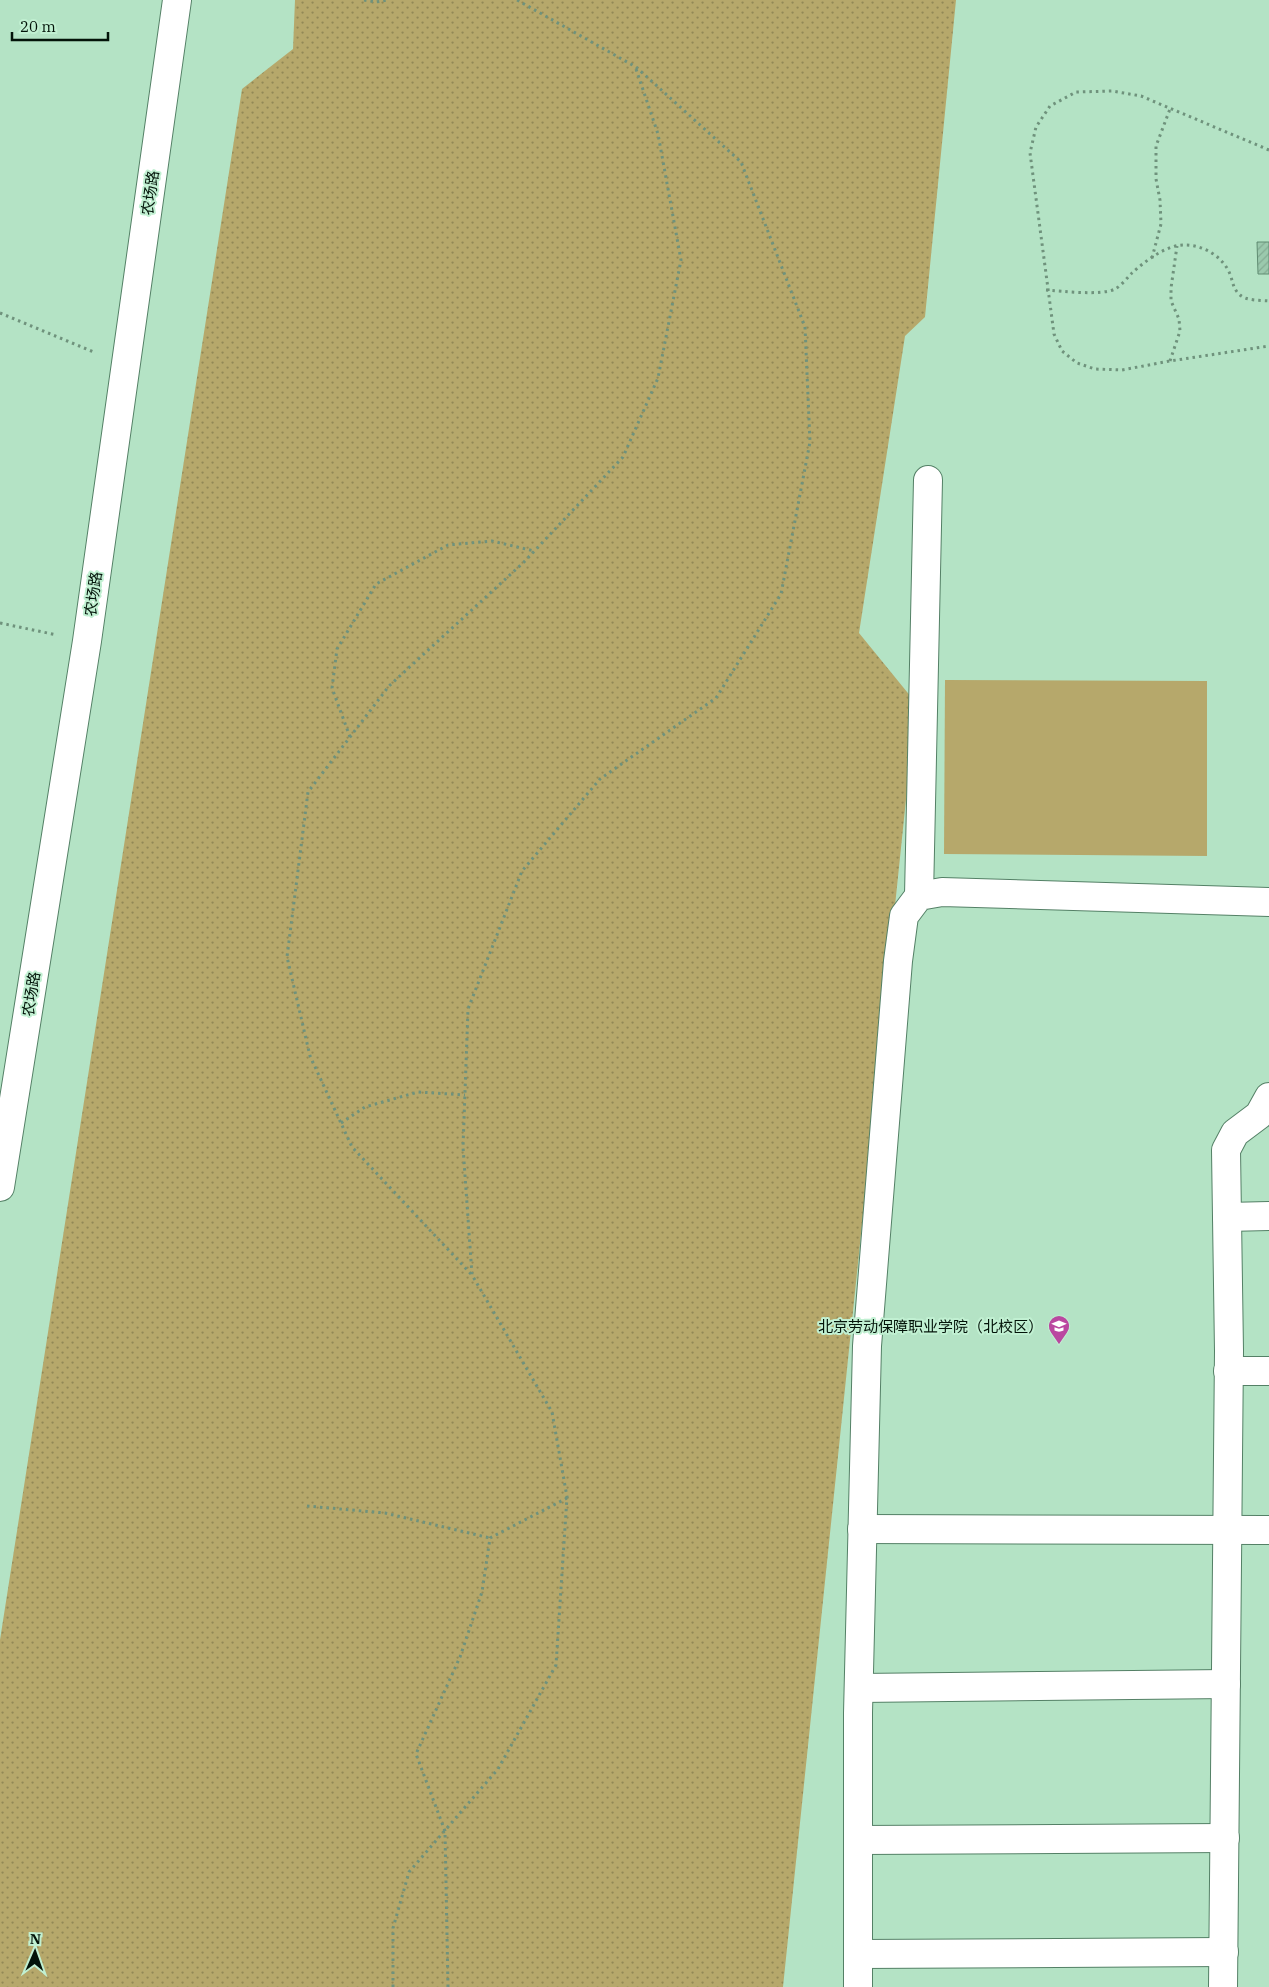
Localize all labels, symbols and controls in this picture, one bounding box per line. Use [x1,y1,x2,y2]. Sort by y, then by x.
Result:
scale bar [12,10,109,42]
text: 20 m [20,17,56,36]
street label: 农场路 [137,169,163,217]
street label: 农场路 [80,570,106,618]
street label: 农场路 [18,970,44,1018]
school or university icon: 北京劳动保障职业学院（北校区） [1047,1314,1071,1345]
place label: 北京劳动保障职业学院（北校区） [818,1317,1043,1336]
north arrow [10,1927,60,1977]
text: N [30,1930,41,1948]

